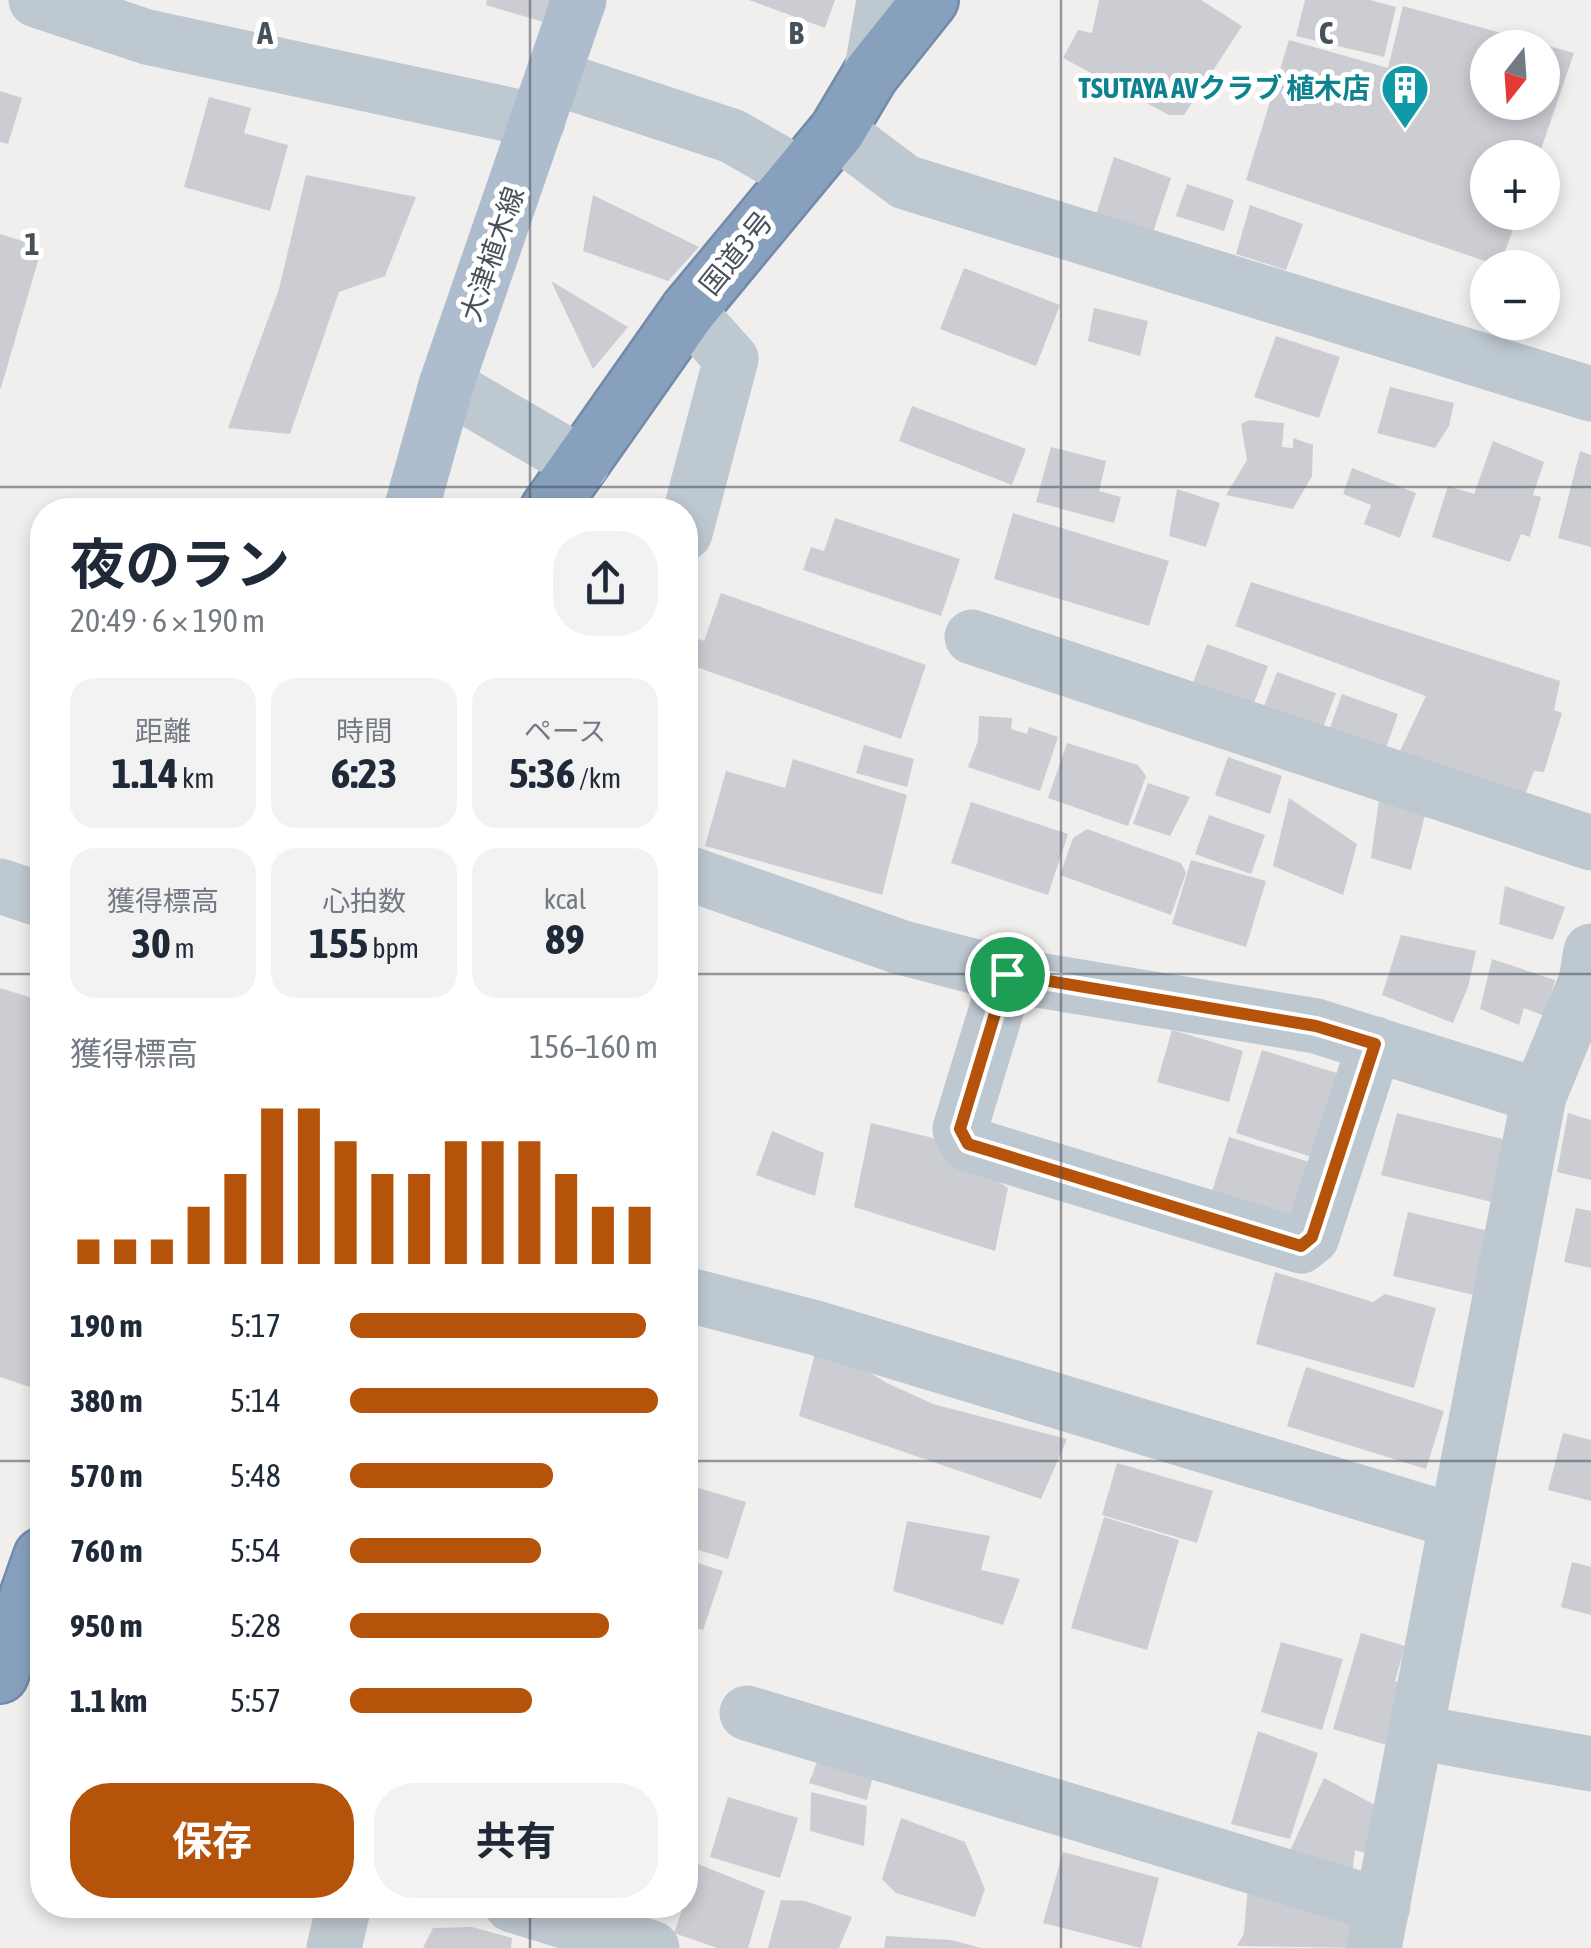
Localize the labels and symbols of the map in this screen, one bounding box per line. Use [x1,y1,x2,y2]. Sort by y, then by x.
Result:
text: A [256,14,273,51]
text: B [788,14,804,51]
text: C [1319,14,1334,51]
north arrow [1470,30,1560,120]
building icon: TSUTAYA AVクラブ 植木店 [1379,62,1431,130]
place label: TSUTAYA AVクラブ 植木店 [1079,72,1370,104]
street label: 大津植木線 [454,183,530,325]
street label: 国道3号 [693,205,779,301]
text: 1 [24,225,40,262]
pin [965,932,1050,1017]

